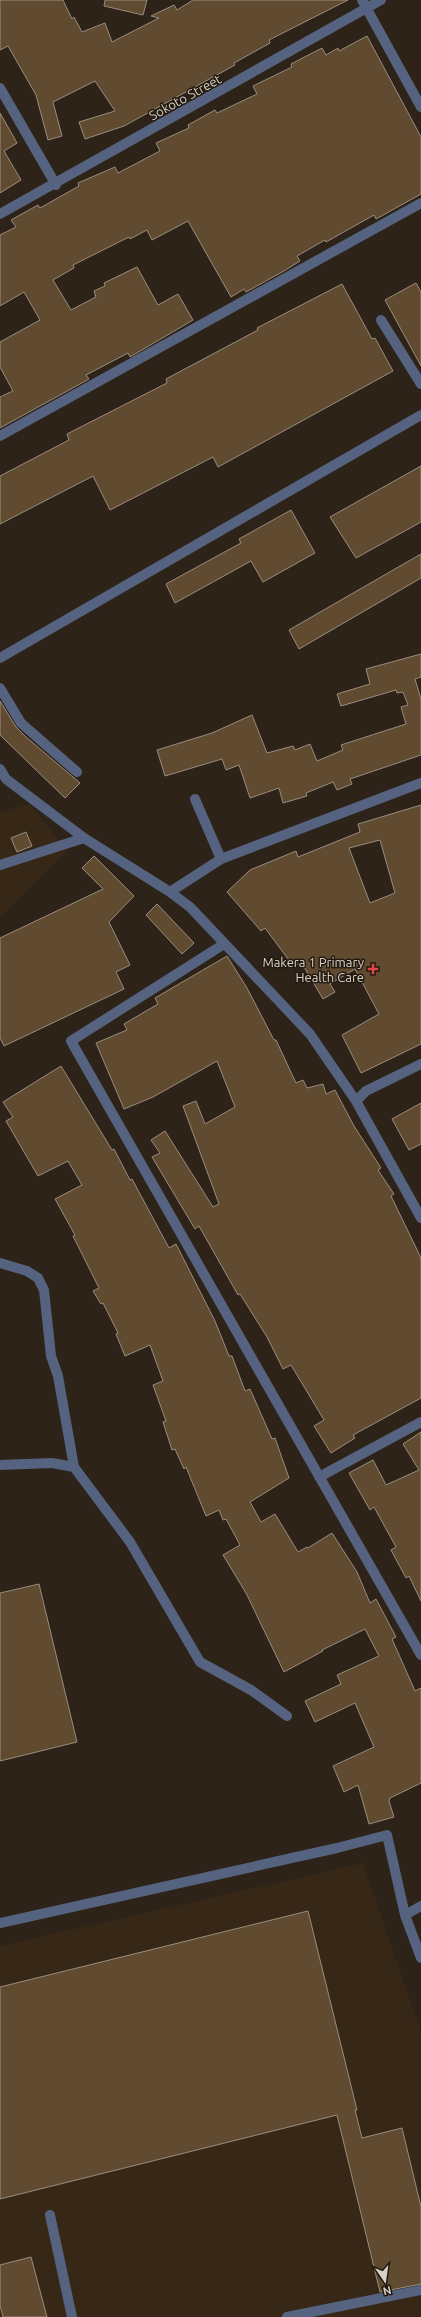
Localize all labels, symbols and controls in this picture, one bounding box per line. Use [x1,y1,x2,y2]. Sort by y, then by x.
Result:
street label: Sokoto Street [146,71,224,123]
place label: Makera 1 Primary Health Care [262,955,364,984]
marker: Makera 1 Primary Health Care [367,963,379,975]
north arrow [365,2261,405,2301]
text: N [382,2284,393,2298]

